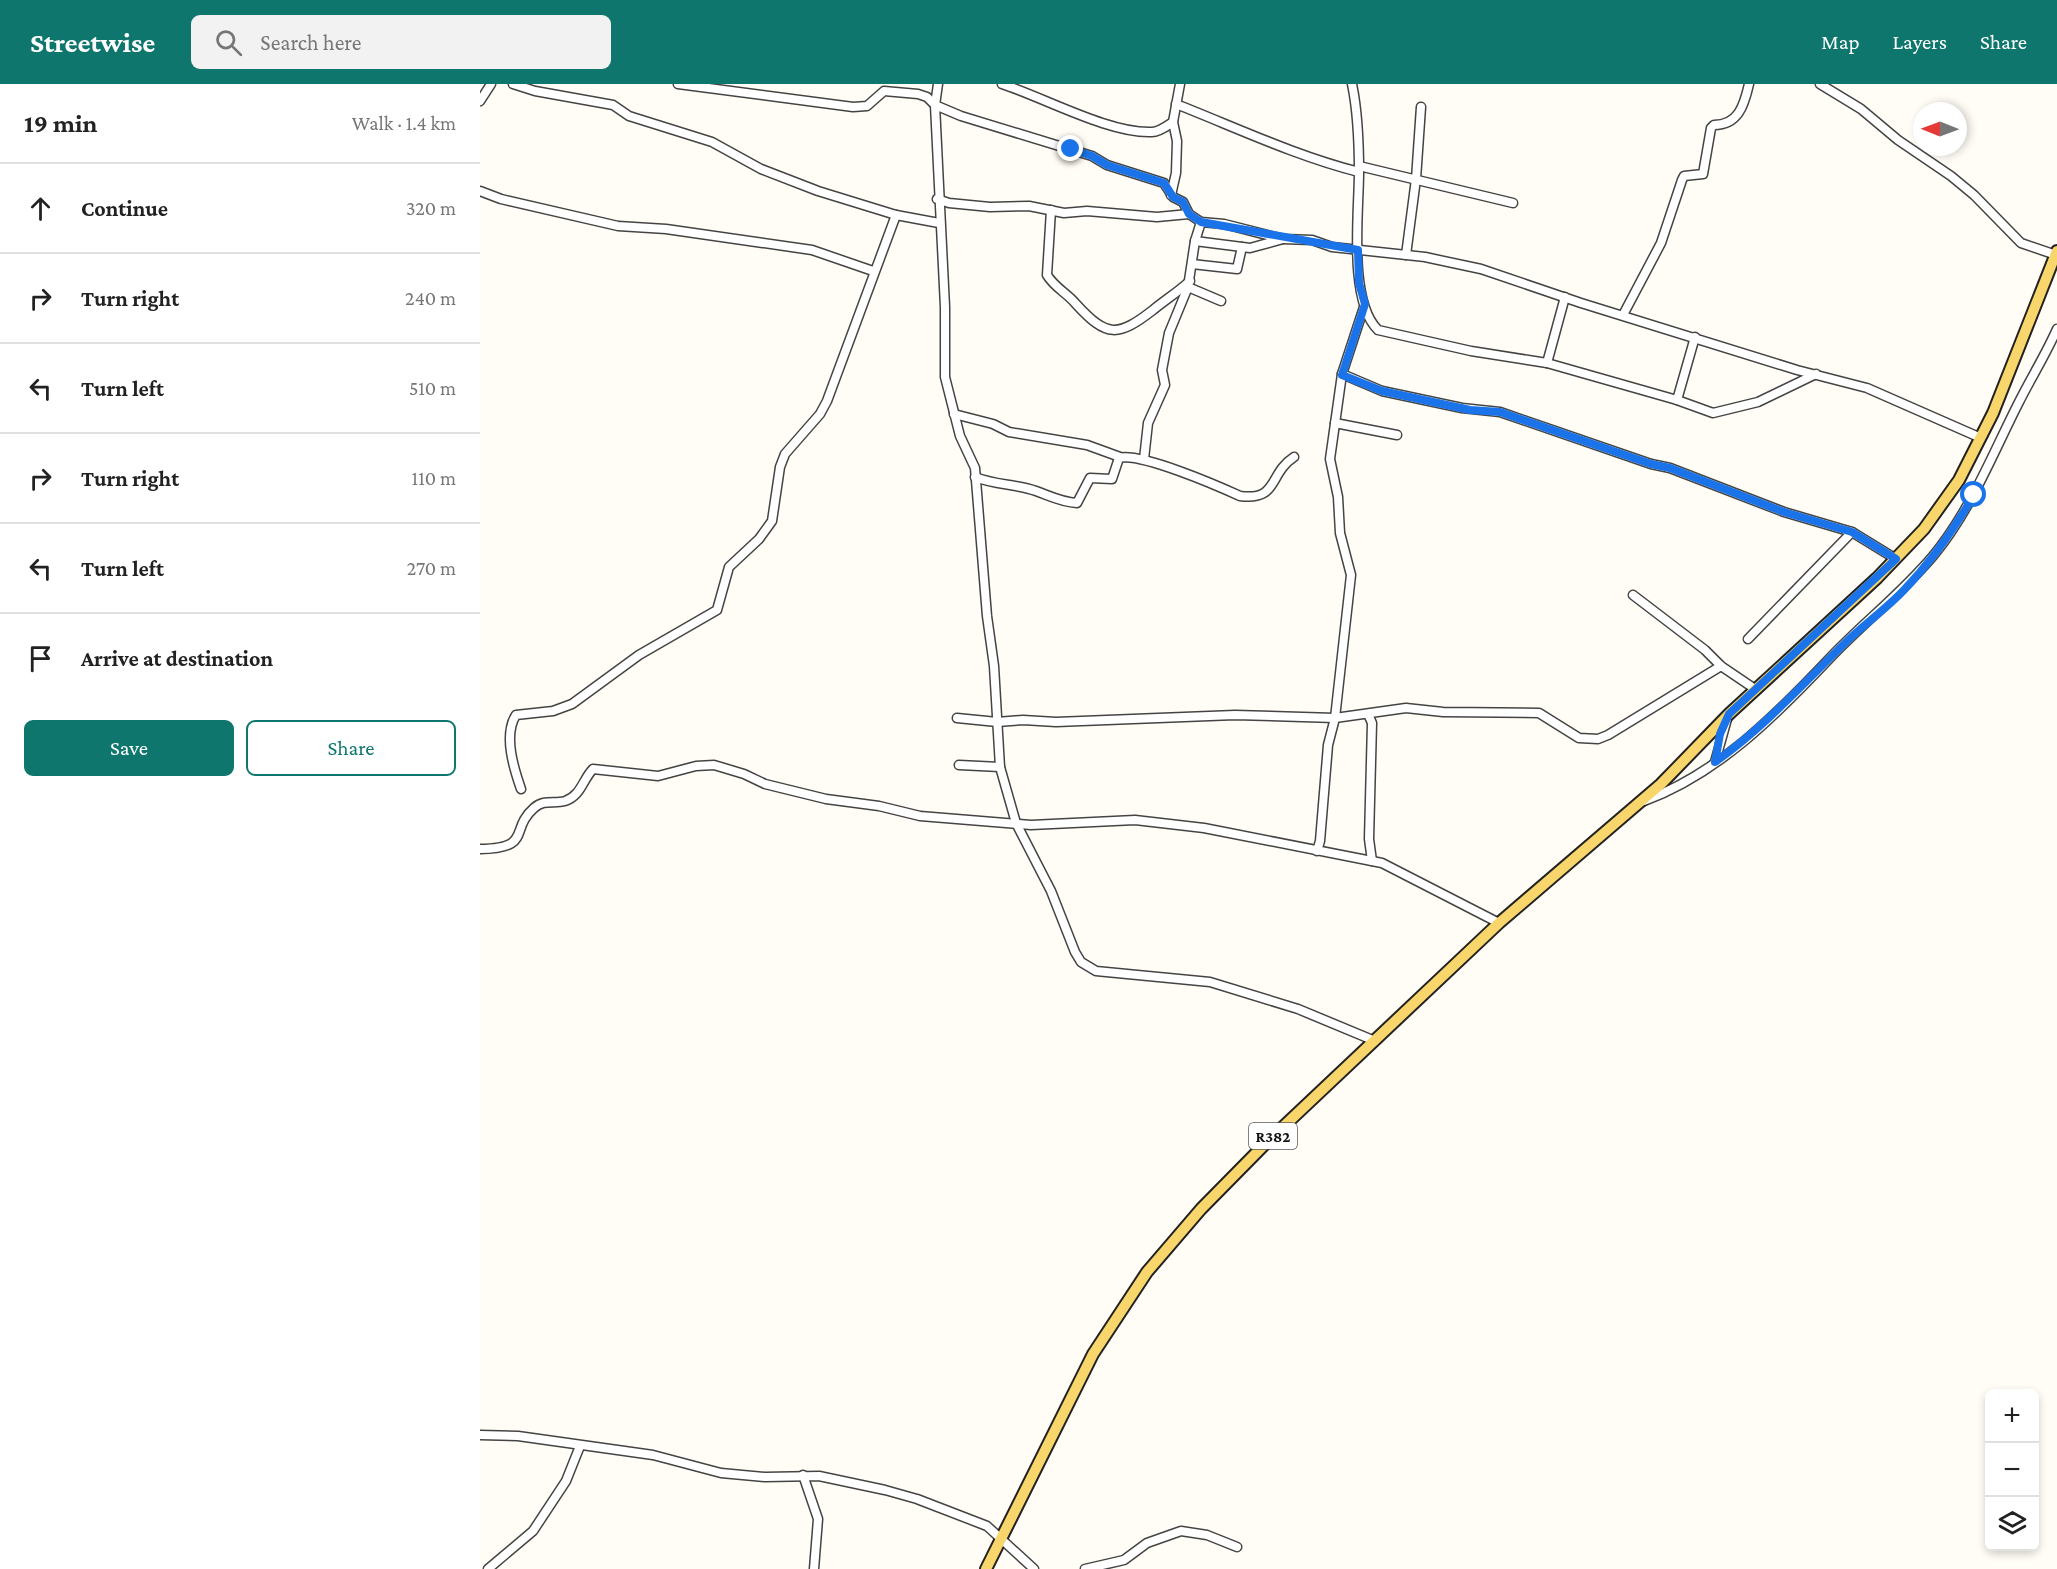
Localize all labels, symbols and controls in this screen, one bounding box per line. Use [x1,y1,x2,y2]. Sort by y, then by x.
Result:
search box [191,15,611,69]
icon: search [212,26,245,59]
text: Streetwise [30,27,155,58]
text: Search here [260,30,361,55]
text: Map [1821,30,1860,54]
text: Layers [1893,30,1947,54]
text: Share [1980,30,2027,54]
north arrow [1913,102,1967,156]
text: 19 min [24,109,97,138]
text: Walk · 1.4 km [352,112,456,134]
route end [1057,135,1083,161]
icon: ahead [24,192,57,225]
text: Continue [81,196,168,221]
text: 320 m [406,197,456,219]
icon: right [24,282,57,315]
text: Turn right [81,286,179,311]
text: 240 m [405,287,456,309]
icon: left [24,372,57,405]
text: Turn left [81,376,164,401]
text: 510 m [409,377,456,399]
icon: right [24,462,57,495]
text: Turn right [81,466,179,491]
text: 110 m [412,467,456,489]
route start [1960,481,1986,507]
icon: left [24,552,57,585]
text: Turn left [81,556,164,581]
text: 270 m [407,557,456,579]
icon: arrive [24,642,57,675]
text: Arrive at destination [81,646,273,671]
button: Save [24,720,234,776]
button: Share [246,720,456,776]
road number: R382 [1249,1123,1297,1149]
map controls [1985,1389,2039,1551]
button: + [1985,1389,2039,1443]
button: − [1985,1443,2039,1497]
button: layers [1985,1497,2039,1551]

